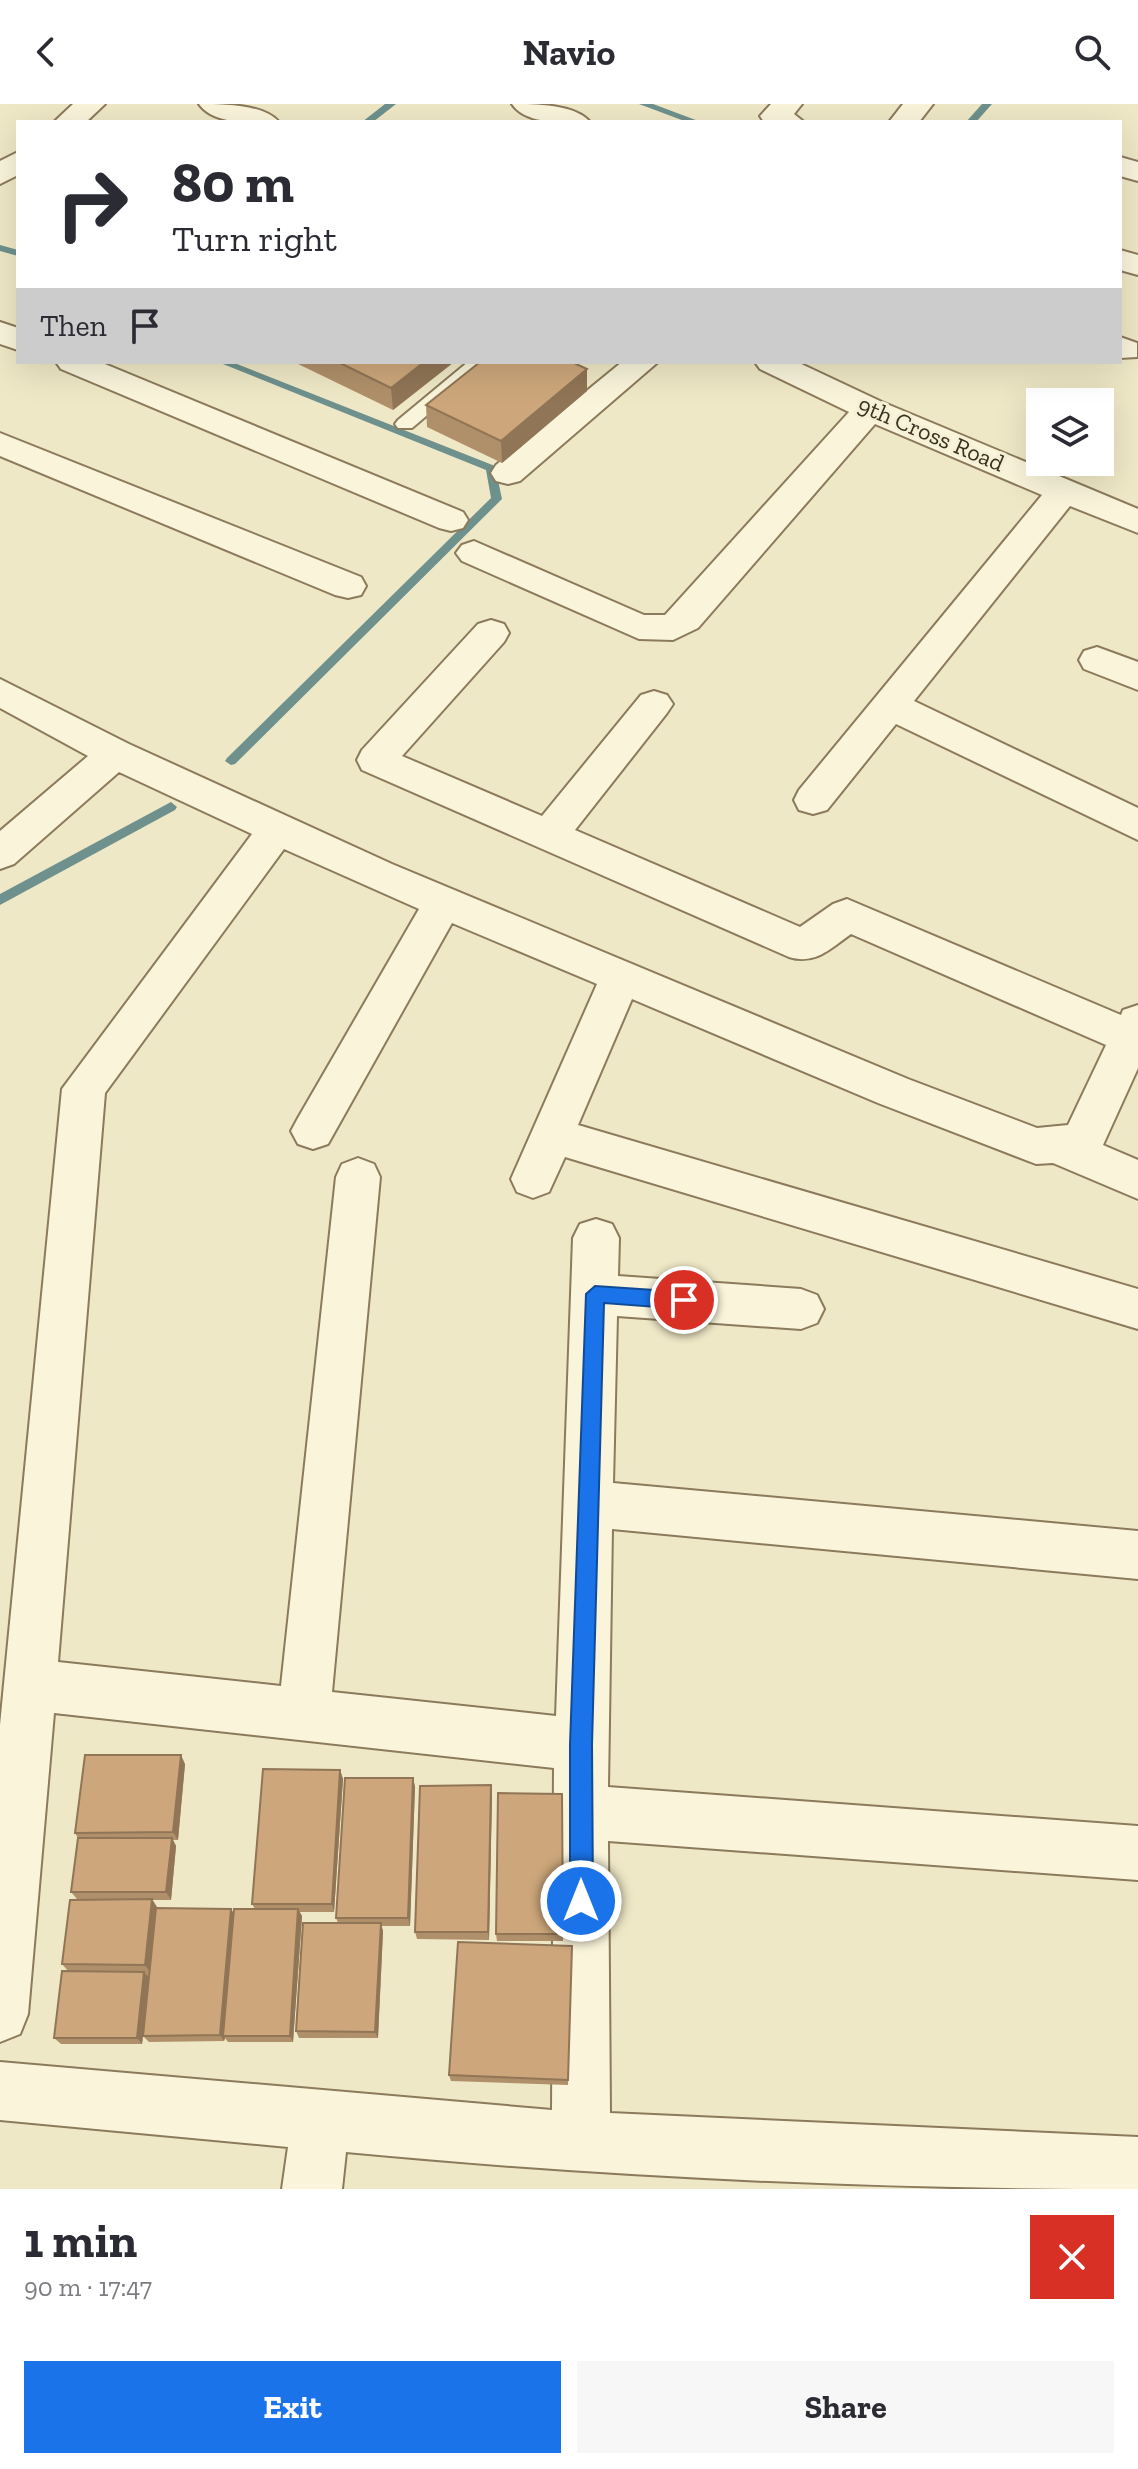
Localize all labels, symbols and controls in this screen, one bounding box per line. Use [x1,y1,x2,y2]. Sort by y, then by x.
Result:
icon: back [24,30,68,74]
icon: search [1070,30,1114,74]
text: Navio [523,31,615,74]
text: 80 m [172,149,294,216]
icon: right [40,152,144,256]
text: Turn right [172,217,337,260]
icon: arrive [123,304,167,348]
text: Then [40,308,107,344]
map controls [1026,388,1114,476]
button: layers [1026,388,1114,476]
street label: 9th Cross Road [854,390,1009,477]
pin [650,1266,718,1334]
icon: arrive [662,1278,706,1322]
position arrow [539,1859,623,1943]
text: 1 min [24,2212,137,2269]
button: close [1030,2215,1114,2299]
text: 90 m · 17:47 [24,2271,152,2303]
button: Exit [24,2361,561,2453]
button: Share [577,2361,1114,2453]

